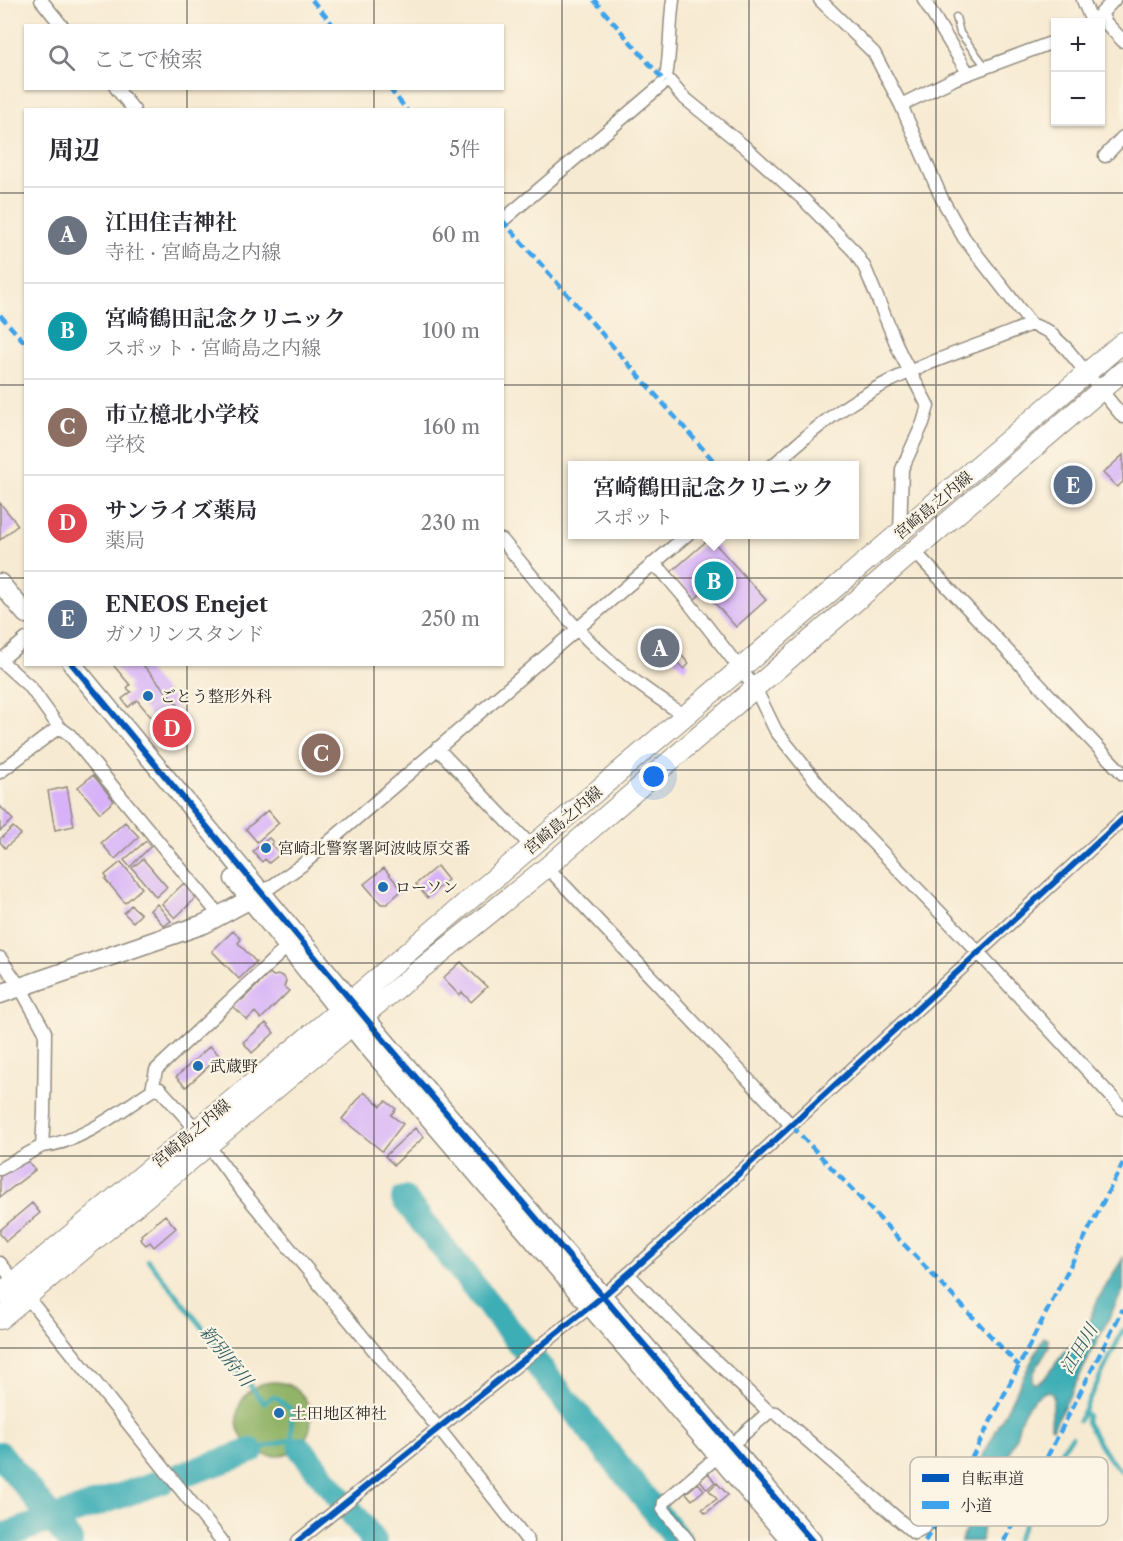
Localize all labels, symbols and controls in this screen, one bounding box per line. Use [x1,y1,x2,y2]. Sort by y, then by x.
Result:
map controls [1051,18,1105,126]
button: + [1051,18,1105,72]
search box [24,24,504,90]
icon: search [45,41,78,74]
text: ここで検索 [93,46,203,73]
button: − [1051,72,1105,126]
text: 周辺 [48,134,100,166]
text: 5件 [449,137,480,161]
text: 江田住吉神社 [105,209,237,236]
text: A [60,223,75,247]
text: 60 m [432,223,480,247]
text: 寺社 · 宮崎島之内線 [105,240,281,264]
text: 宮崎鶴田記念クリニック [105,305,346,332]
text: B [60,319,75,343]
text: 100 m [422,319,480,343]
text: スポット · 宮崎島之内線 [105,336,321,360]
text: 市立檍北小学校 [105,401,259,428]
text: C [59,415,76,439]
text: 160 m [423,415,480,439]
text: 学校 [105,432,145,456]
popup [568,461,859,539]
pin: E [1054,462,1092,508]
street label: 宮崎島之内線 [890,466,976,544]
text: 宮崎鶴田記念クリニック [593,474,834,501]
text: サンライズ薬局 [105,497,257,524]
text: スポット [593,505,673,529]
text: D [59,511,76,535]
text: 230 m [421,511,480,535]
text: 薬局 [105,528,145,552]
pin: B [694,558,734,604]
text: ENEOS Enejet [105,591,268,618]
text: E [60,607,75,631]
text: 250 m [421,607,480,631]
text: ガソリンスタンド [105,622,264,646]
pin: A [640,626,680,670]
place label: ごとう整形外科 [160,686,272,706]
marker: ごとう整形外科 [141,689,155,703]
pin: D [152,706,192,750]
pin: C [302,730,340,776]
your location [639,762,668,791]
street label: 宮崎島之内線 [520,781,606,859]
place label: 宮崎北警察署阿波岐原交番 [278,838,470,858]
marker: 宮崎北警察署阿波岐原交番 [259,841,273,855]
place label: ローソン [395,877,458,897]
marker: ローソン [376,880,390,894]
place label: 武蔵野 [210,1056,258,1076]
marker: 武蔵野 [191,1059,205,1073]
street label: 宮崎島之内線 [148,1094,234,1172]
water label: 江田川 [1056,1318,1103,1378]
water label: 新別府川 [195,1321,258,1392]
place label: 土田地区神社 [291,1403,387,1423]
marker: 土田地区神社 [272,1406,286,1420]
legend [910,1457,1108,1526]
text: 自転車道 [960,1468,1024,1488]
text: 小道 [960,1495,992,1515]

